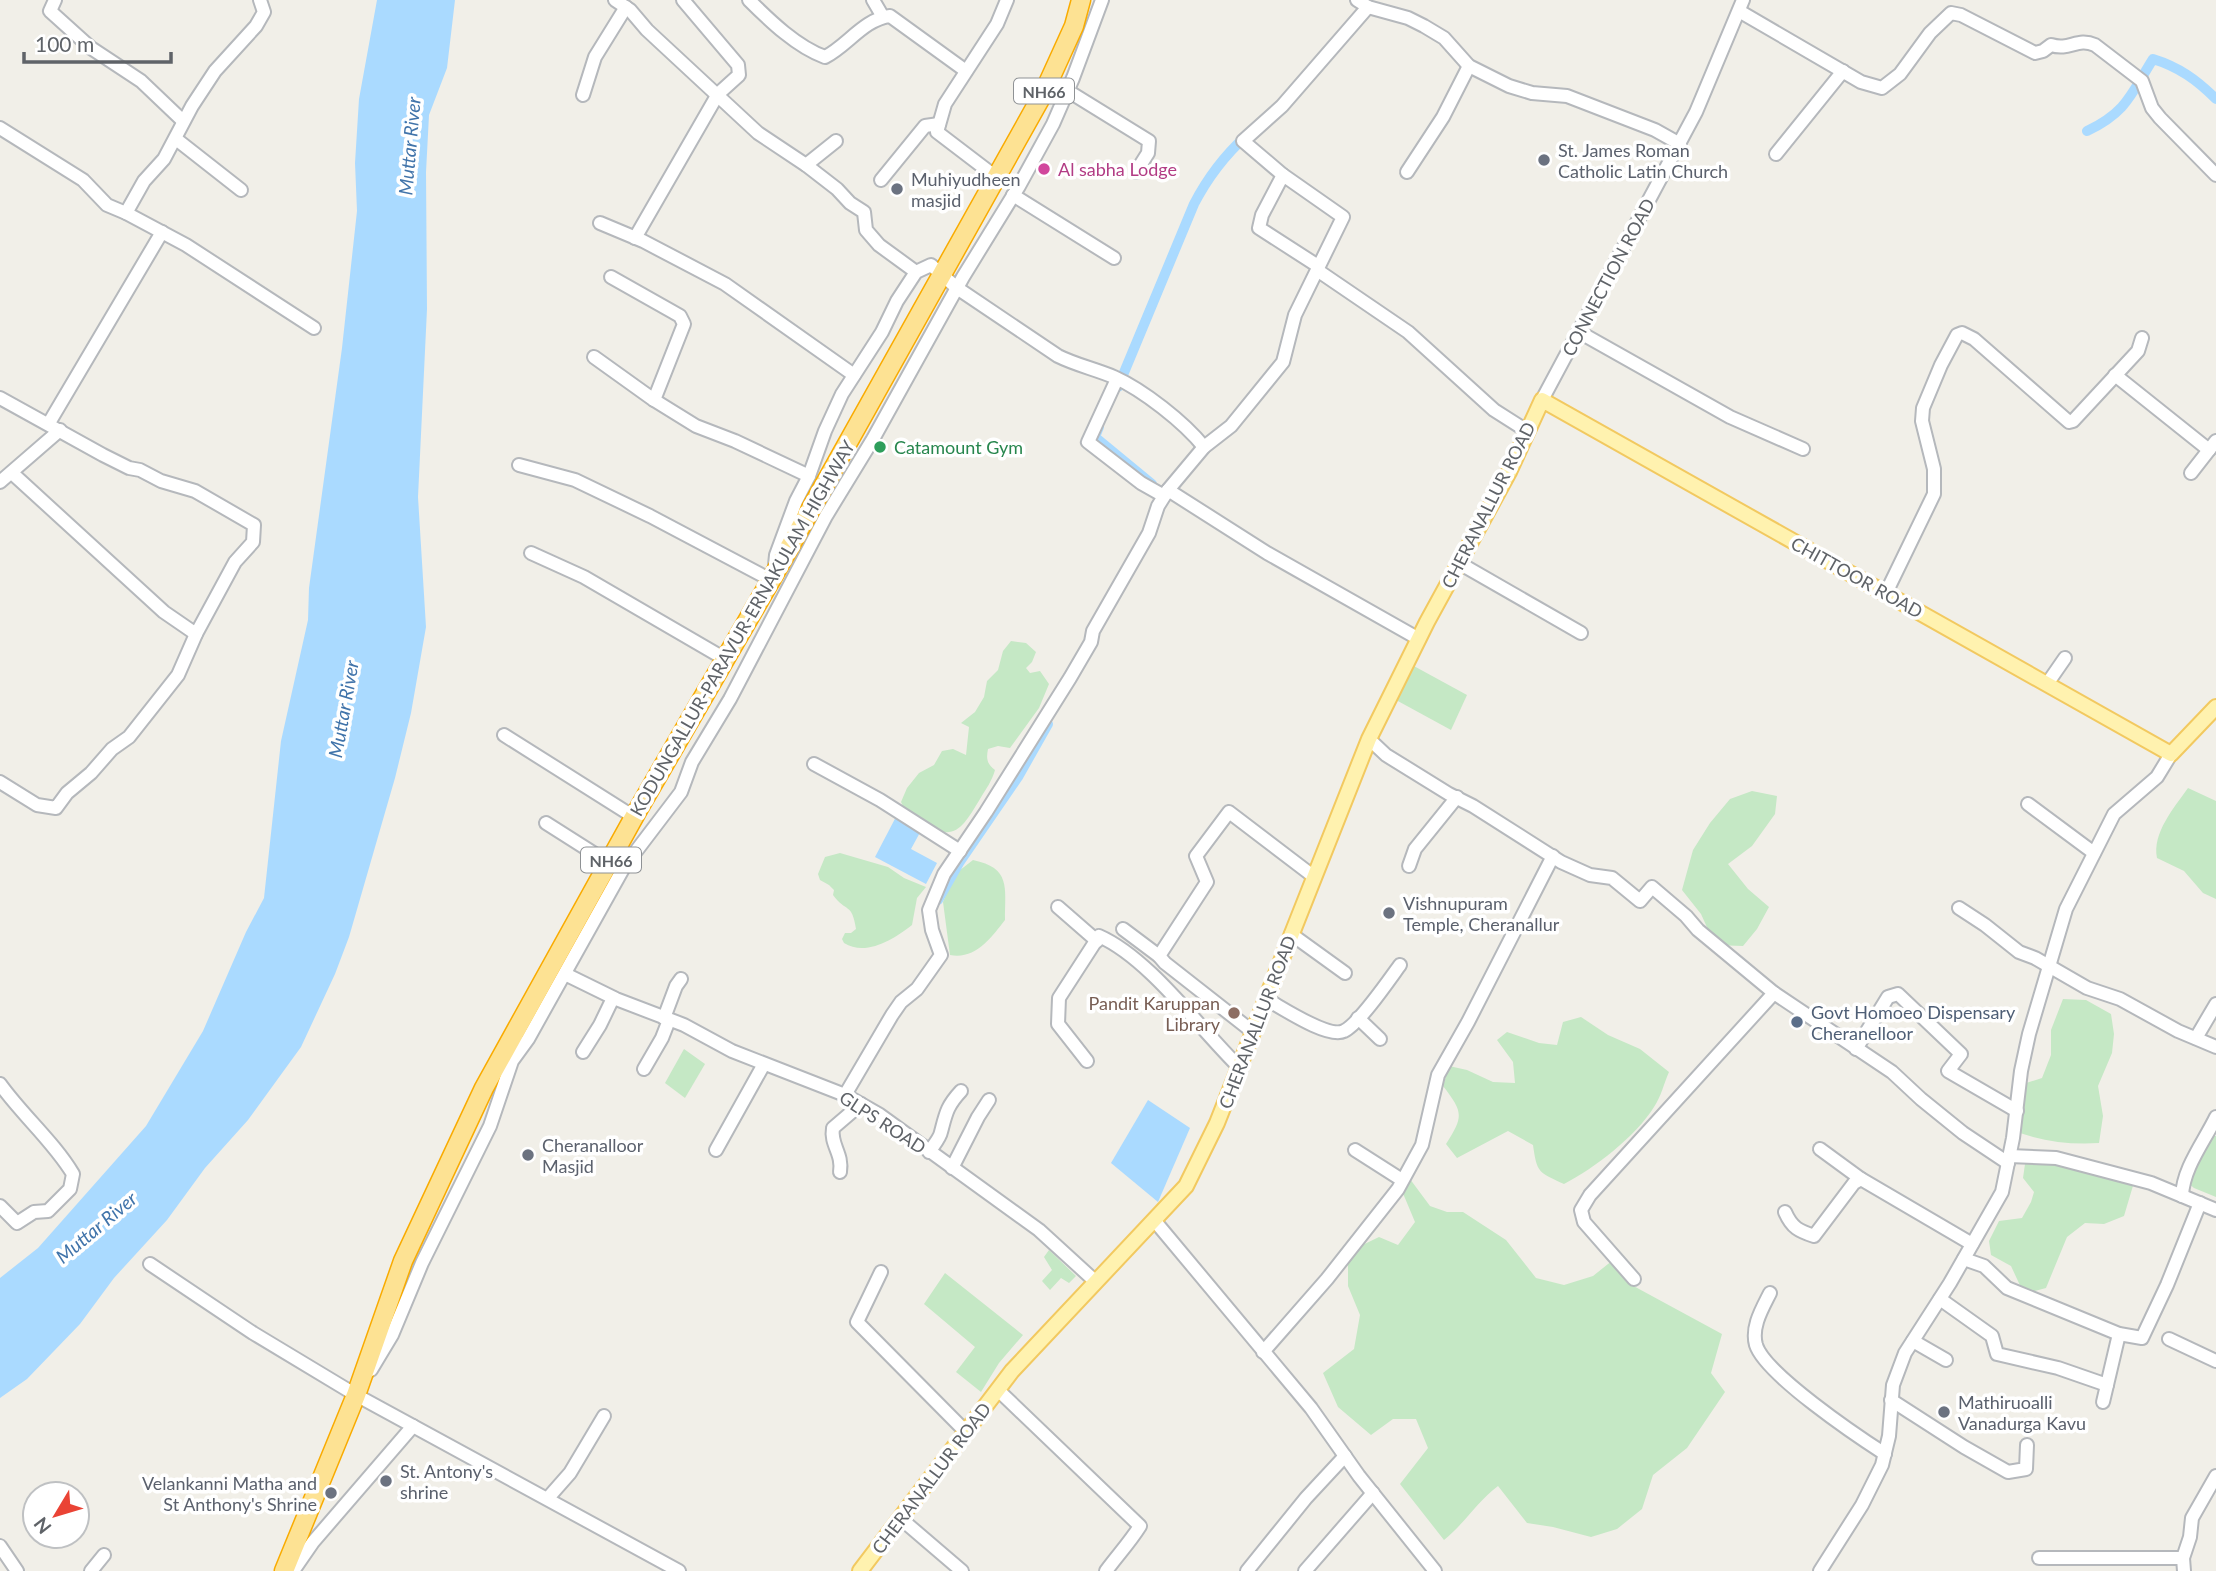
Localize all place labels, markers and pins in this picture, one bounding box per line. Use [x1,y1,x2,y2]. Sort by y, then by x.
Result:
place label: St. James Roman Catholic Latin Church [1558,139,1728,182]
marker: St. James Roman Catholic Latin Church [1536,152,1552,168]
place label: Al sabha Lodge [1058,158,1177,180]
marker: Al sabha Lodge [1036,161,1052,177]
place label: Muhiyudheen masjid [911,168,1020,211]
marker: Muhiyudheen masjid [889,181,905,197]
place label: Catamount Gym [894,436,1023,458]
marker: Catamount Gym [872,439,888,455]
place label: Vishnupuram Temple, Cheranallur [1403,892,1560,935]
marker: Vishnupuram Temple, Cheranallur [1381,905,1397,921]
place label: Pandit Karuppan Library [1088,992,1221,1035]
place label: Govt Homoeo Dispensary Cheranelloor [1811,1001,2016,1044]
marker: Pandit Karuppan Library [1226,1005,1242,1021]
marker: Govt Homoeo Dispensary Cheranelloor [1789,1014,1805,1030]
place label: Cheranalloor Masjid [542,1134,644,1177]
marker: Cheranalloor Masjid [520,1147,536,1163]
place label: Mathiruoalli Vanadurga Kavu [1958,1391,2086,1434]
marker: Mathiruoalli Vanadurga Kavu [1936,1404,1952,1420]
place label: St. Antony's shrine [400,1460,493,1503]
place label: Velankanni Matha and St Anthony's Shrine [142,1472,317,1515]
marker: St. Antony's shrine [378,1473,394,1489]
marker: Velankanni Matha and St Anthony's Shrine [323,1485,339,1501]

